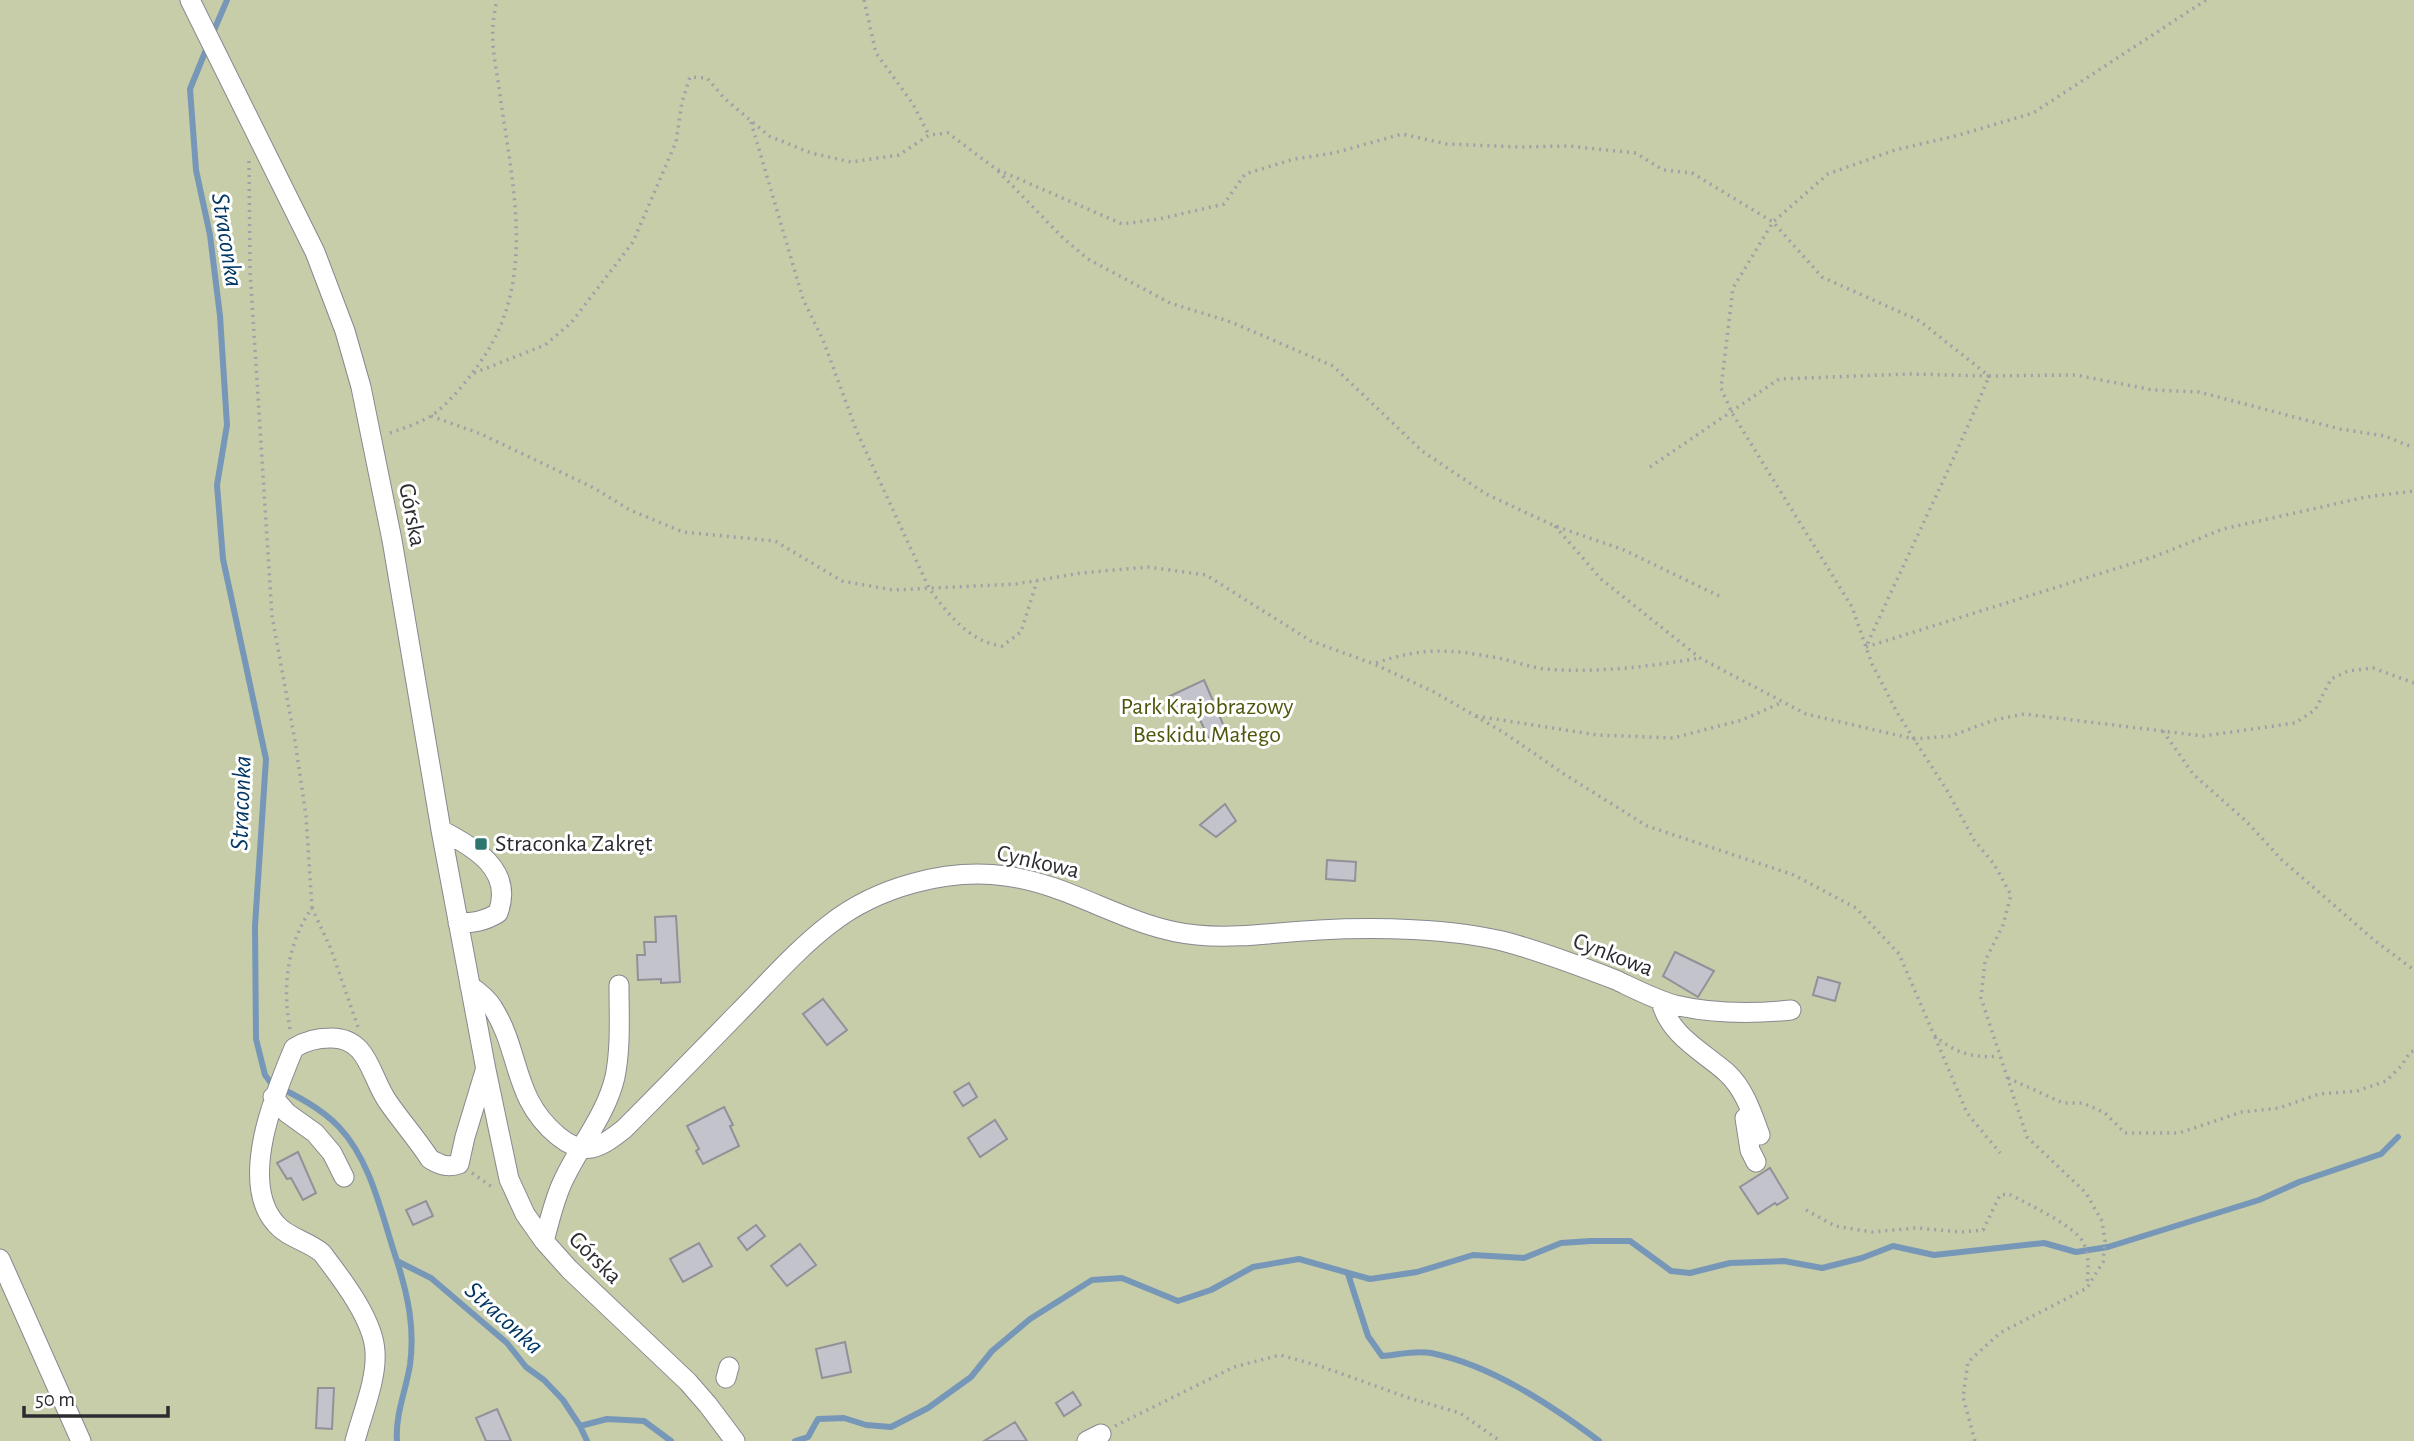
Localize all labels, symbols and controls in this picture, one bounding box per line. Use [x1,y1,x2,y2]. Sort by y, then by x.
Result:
water label: Straconka [207,191,247,289]
street label: Górska [394,481,430,549]
park label: Park Krajobrazowy Beskidu Małego [1120,695,1294,747]
water label: Straconka [226,755,256,851]
place label: Straconka Zakręt [495,832,653,856]
marker: Straconka Zakręt [473,836,489,852]
street label: Cynkowa [994,841,1082,883]
street label: Cynkowa [1570,929,1656,981]
street label: Górska [564,1227,626,1289]
water label: Straconka [460,1277,548,1359]
scale bar [24,1374,168,1418]
text: 50 m [35,1389,75,1410]

